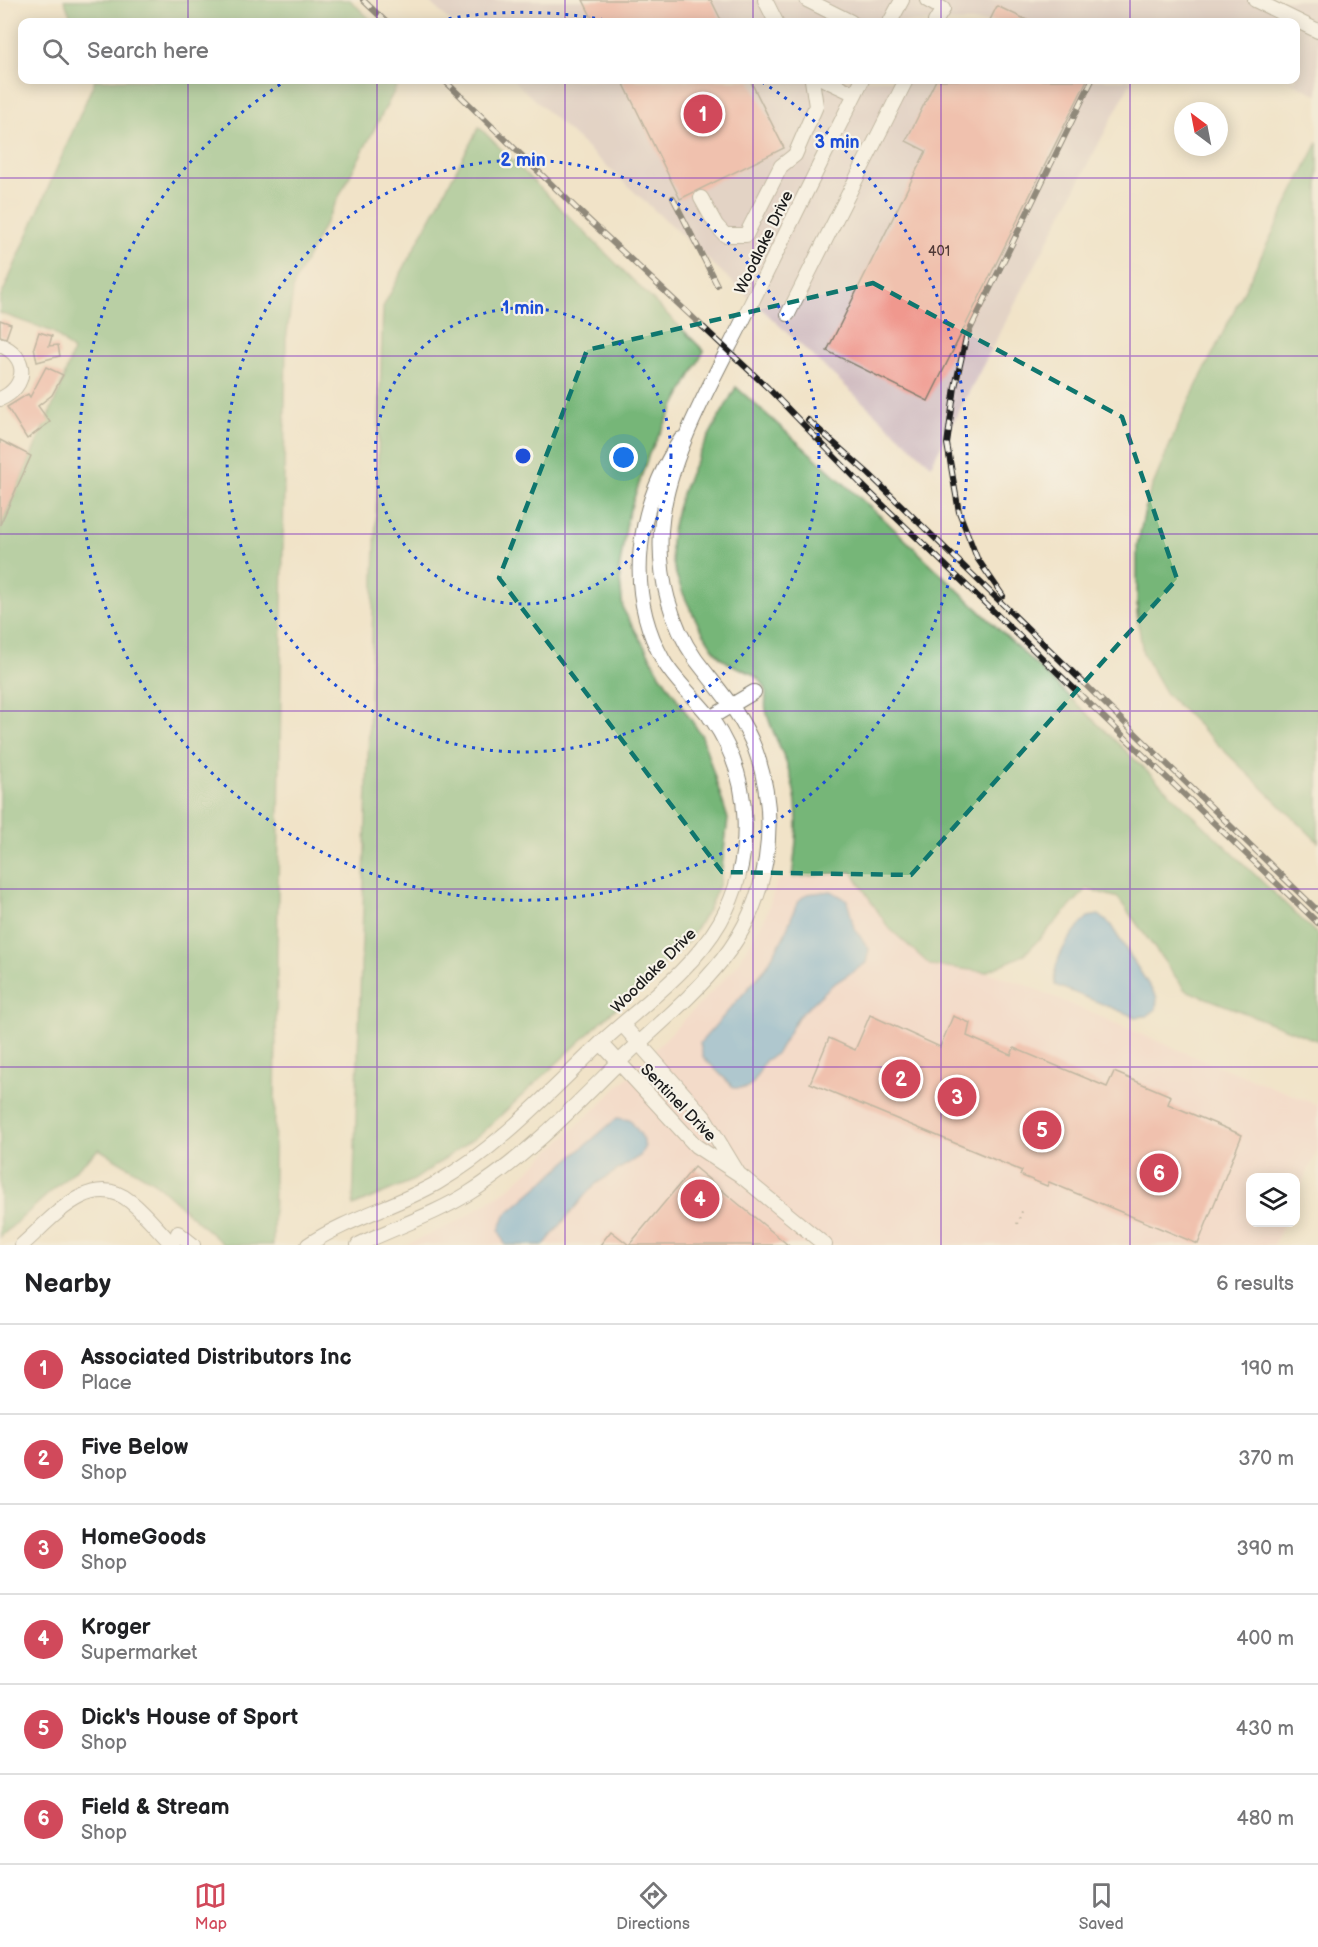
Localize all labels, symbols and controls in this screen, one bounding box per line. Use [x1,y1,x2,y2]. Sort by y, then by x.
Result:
search box [18,18,1300,84]
icon: search [39,35,72,68]
text: Search here [87,38,209,65]
pin: 1 [684,92,722,136]
north arrow [1174,102,1228,156]
text: 3 min [814,132,860,153]
text: 2 min [500,150,546,171]
street label: Woodlake Drive [731,187,798,297]
house number: 401 [928,243,950,260]
text: 1 min [502,298,544,319]
your location [609,443,638,472]
centre of rings [513,446,533,466]
street label: Woodlake Drive [608,924,701,1018]
pin: 2 [882,1056,920,1102]
street label: Sentinel Drive [636,1060,720,1146]
pin: 3 [938,1074,976,1120]
pin: 5 [1022,1108,1062,1152]
pin: 6 [1140,1150,1178,1196]
map controls [1246,1173,1300,1227]
button: layers [1246,1173,1300,1227]
pin: 4 [680,1176,720,1222]
text: Nearby [24,1269,111,1300]
text: 6 results [1216,1272,1294,1296]
text: Associated Distributors Inc [81,1344,352,1371]
text: 1 [39,1357,48,1381]
text: 190 m [1241,1357,1294,1381]
text: Place [81,1371,132,1395]
text: Five Below [81,1434,188,1461]
text: 2 [38,1447,49,1471]
text: 370 m [1238,1447,1294,1471]
text: Shop [81,1461,127,1485]
text: HomeGoods [81,1524,206,1551]
text: 3 [38,1537,49,1561]
text: 390 m [1236,1537,1294,1561]
text: Shop [81,1551,127,1575]
text: Kroger [81,1614,151,1641]
text: 4 [38,1627,49,1651]
text: 400 m [1236,1627,1294,1651]
text: Supermarket [81,1641,197,1665]
text: Dick's House of Sport [81,1704,298,1731]
text: 5 [38,1717,49,1741]
text: 430 m [1236,1717,1294,1741]
text: Shop [81,1731,127,1755]
text: Field & Stream [81,1794,229,1821]
text: 6 [37,1807,50,1831]
text: 480 m [1236,1807,1294,1831]
text: Shop [81,1821,127,1845]
tab: Map [194,1879,227,1934]
tab: Directions [616,1879,690,1934]
tab: Saved [1079,1879,1124,1934]

